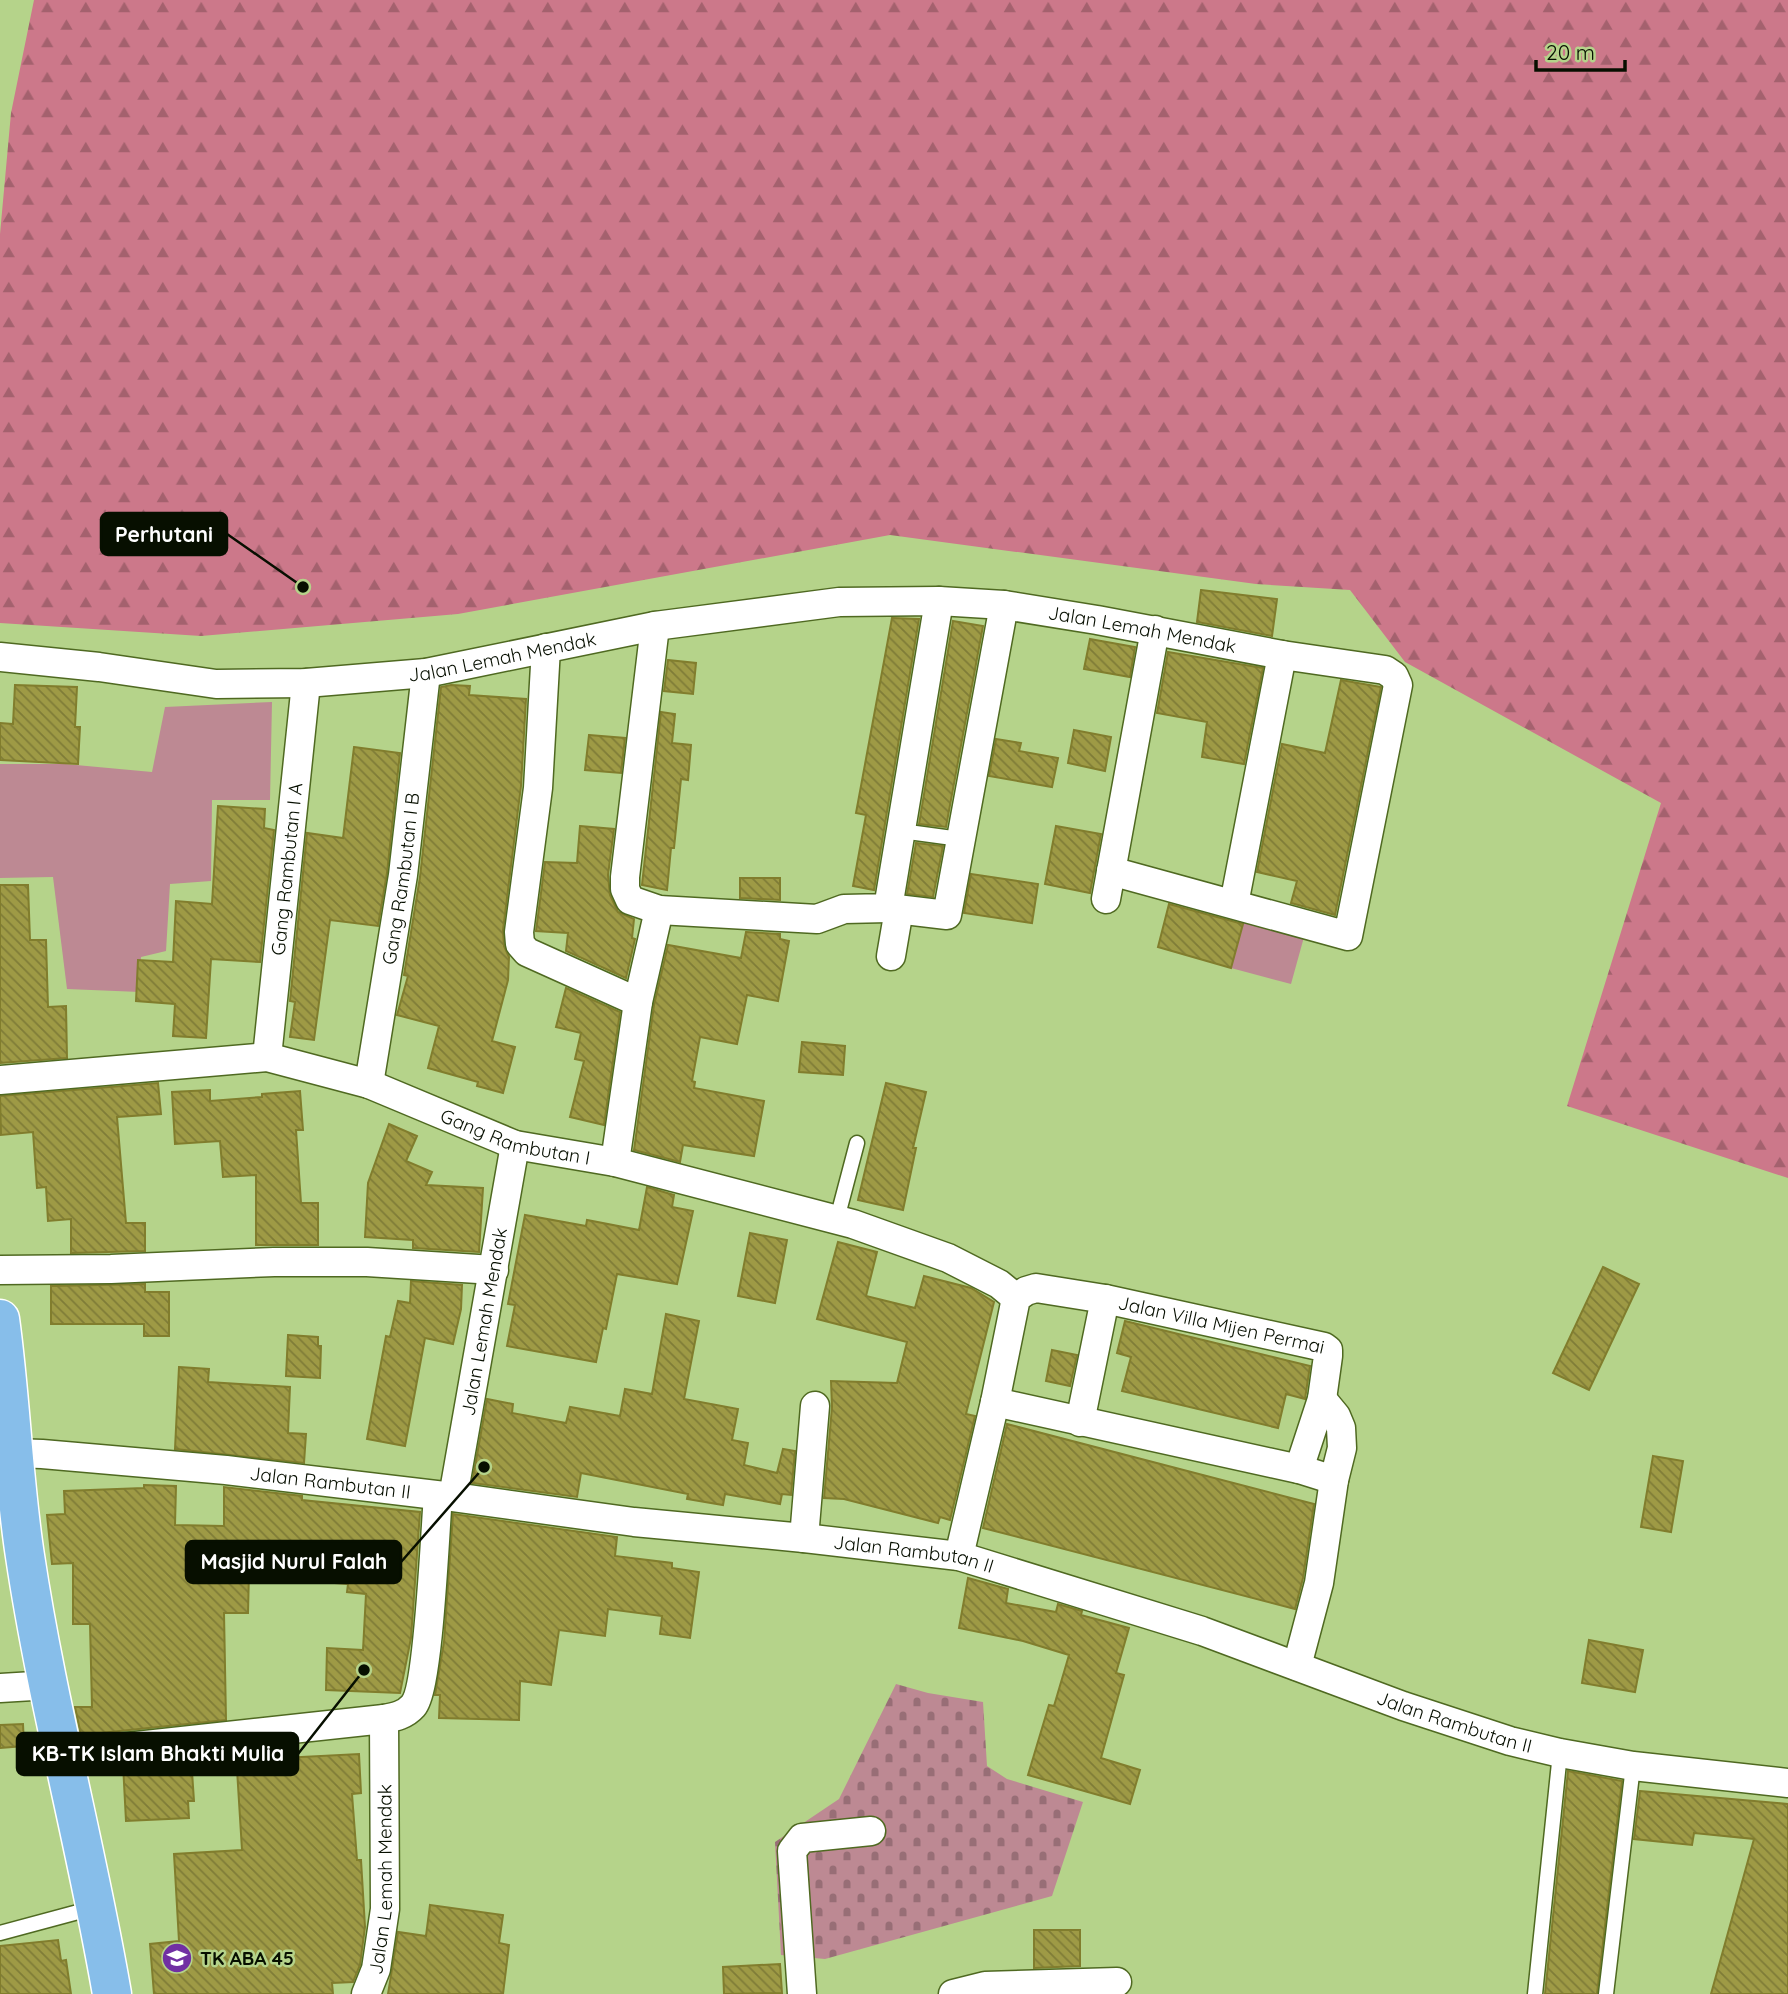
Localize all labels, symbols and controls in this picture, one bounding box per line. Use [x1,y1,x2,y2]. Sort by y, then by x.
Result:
scale bar [1536,28,1625,72]
text: 20 m [1546,39,1595,65]
callout: Perhutani [101,513,227,555]
text: Perhutani [115,521,213,547]
street label: Jalan Lemah Mendak [1047,600,1238,658]
street label: Jalan Lemah Mendak [408,626,598,686]
street label: Gang Rambutan I A [266,782,308,956]
street label: Gang Rambutan I B [377,791,424,966]
street label: Gang Rambutan I [437,1103,592,1170]
street label: Jalan Lemah Mendak [456,1226,512,1418]
street label: Jalan Villa Mijen Permai [1116,1290,1327,1359]
street label: Jalan Rambutan II [248,1461,412,1504]
street label: Jalan Rambutan II [832,1530,997,1578]
callout: Masjid Nurul Falah [186,1541,401,1583]
text: Masjid Nurul Falah [201,1548,387,1574]
street label: Jalan Rambutan II [1373,1685,1535,1758]
callout: KB-TK Islam Bhakti Mulia [17,1733,298,1775]
text: KB-TK Islam Bhakti Mulia [32,1740,284,1766]
street label: Jalan Lemah Mendak [363,1784,397,1976]
school or university icon: TK ABA 45 [160,1941,194,1975]
place label: TK ABA 45 [200,1946,294,1970]

